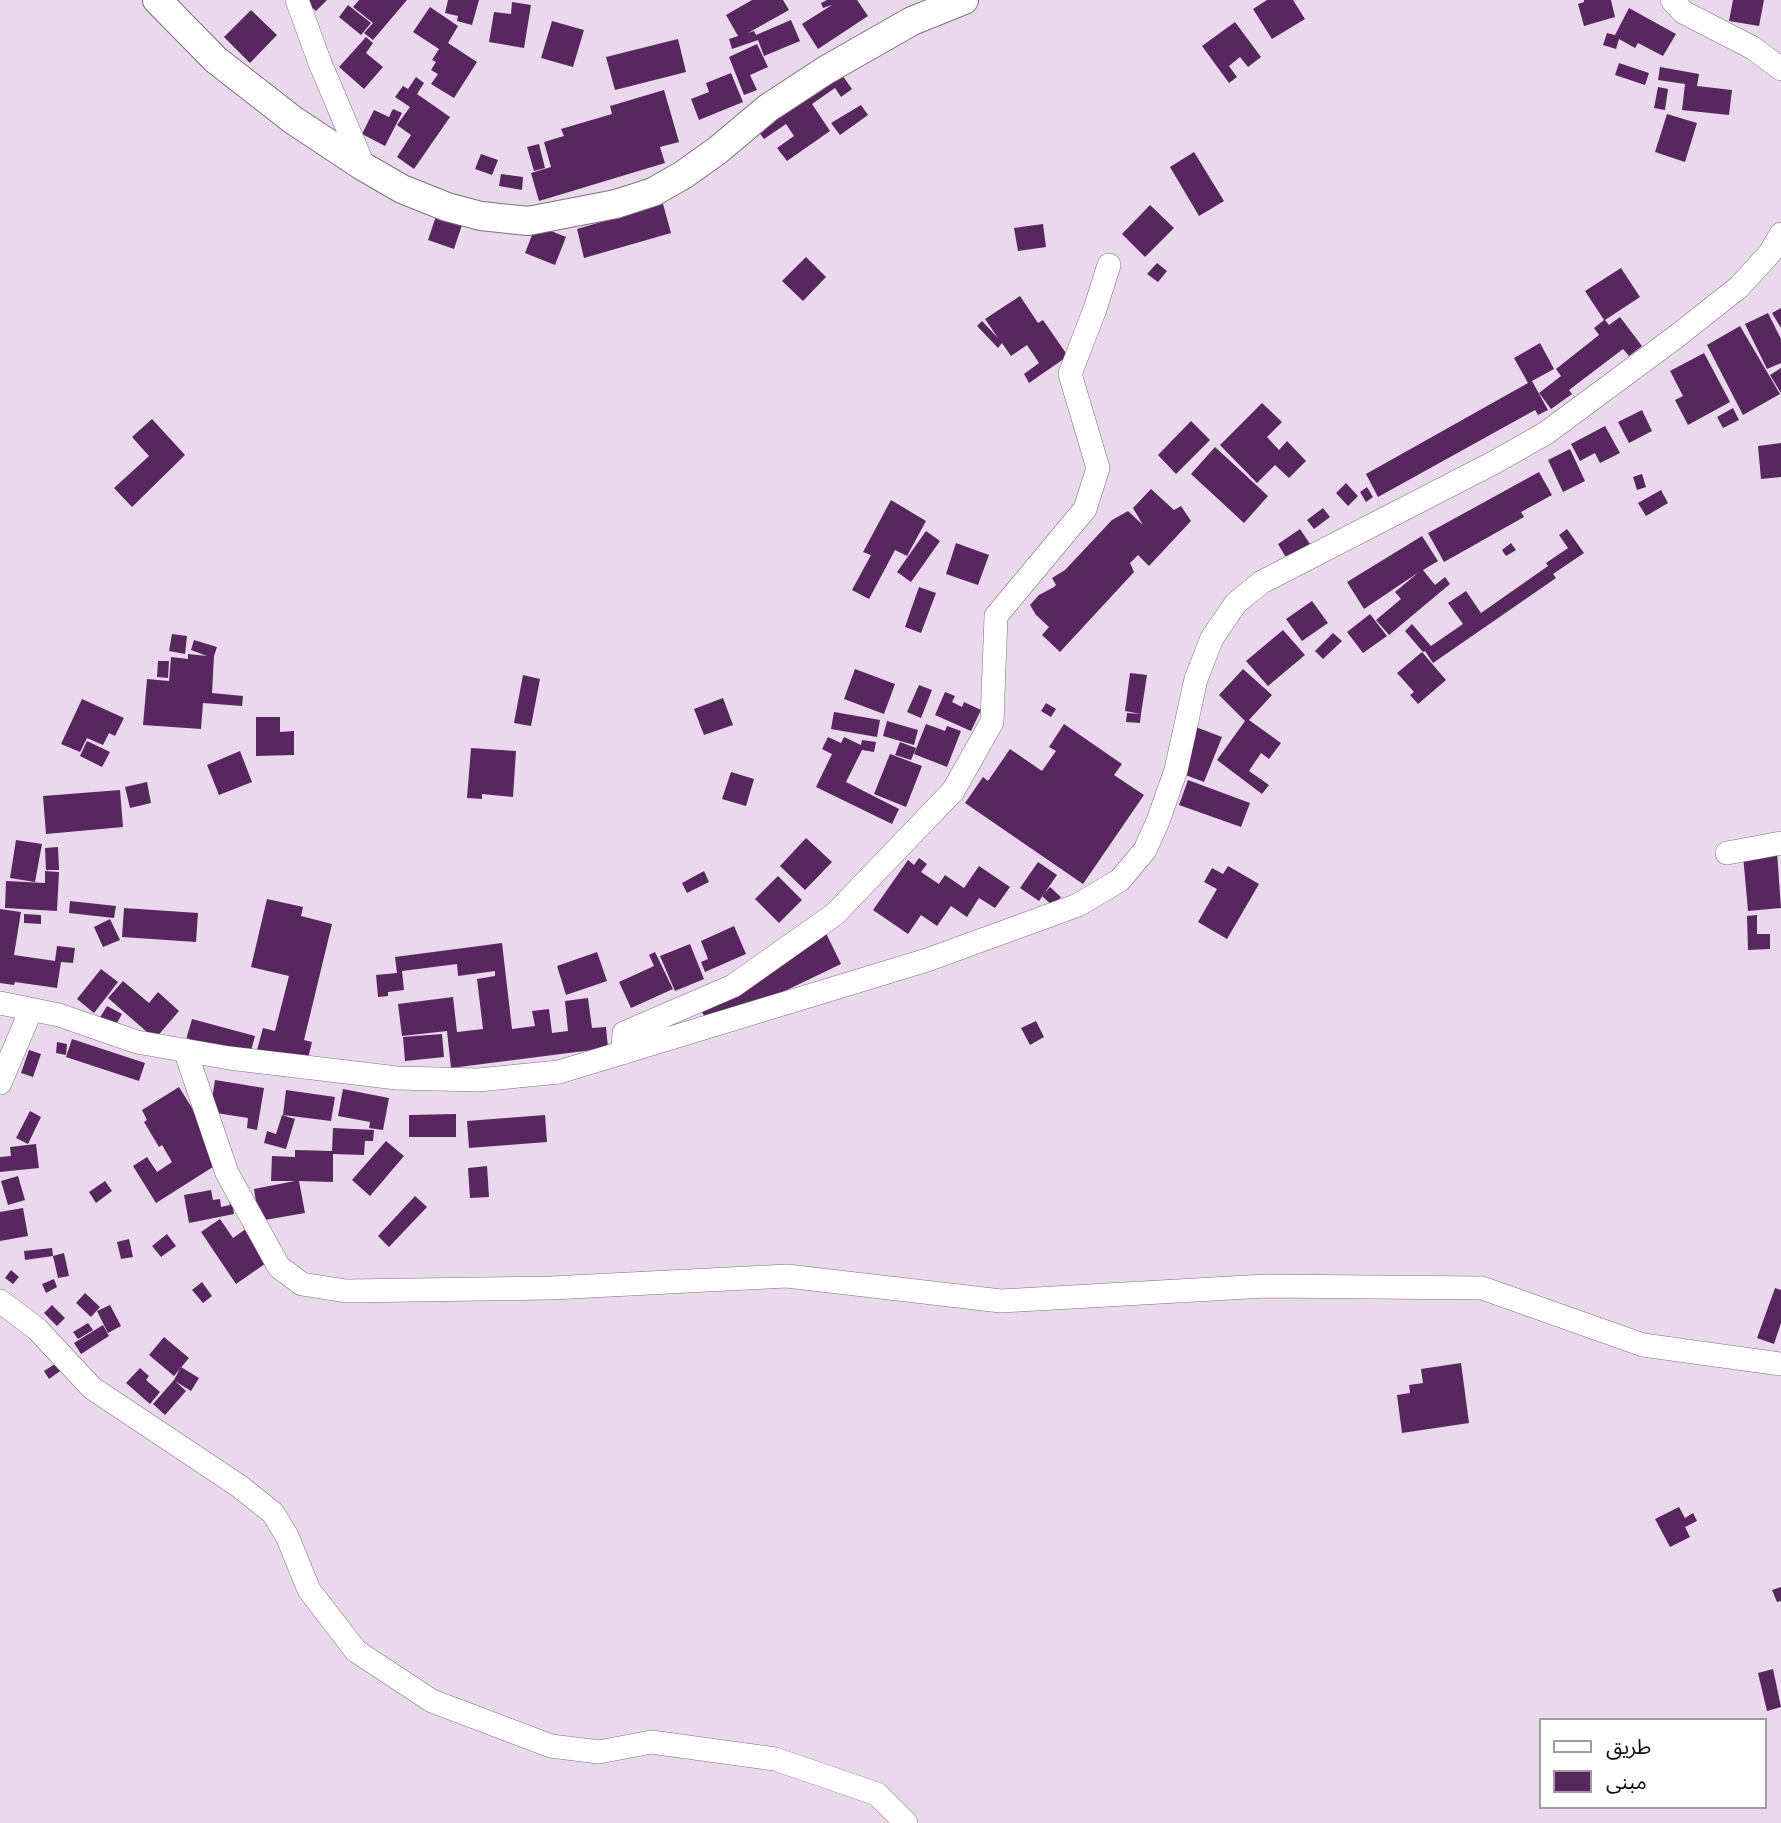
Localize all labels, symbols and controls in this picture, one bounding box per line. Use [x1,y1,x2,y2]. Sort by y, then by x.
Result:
legend [1540,1718,1767,1809]
text: طريق [1606,1734,1651,1760]
text: مبنى [1606,1769,1647,1795]

